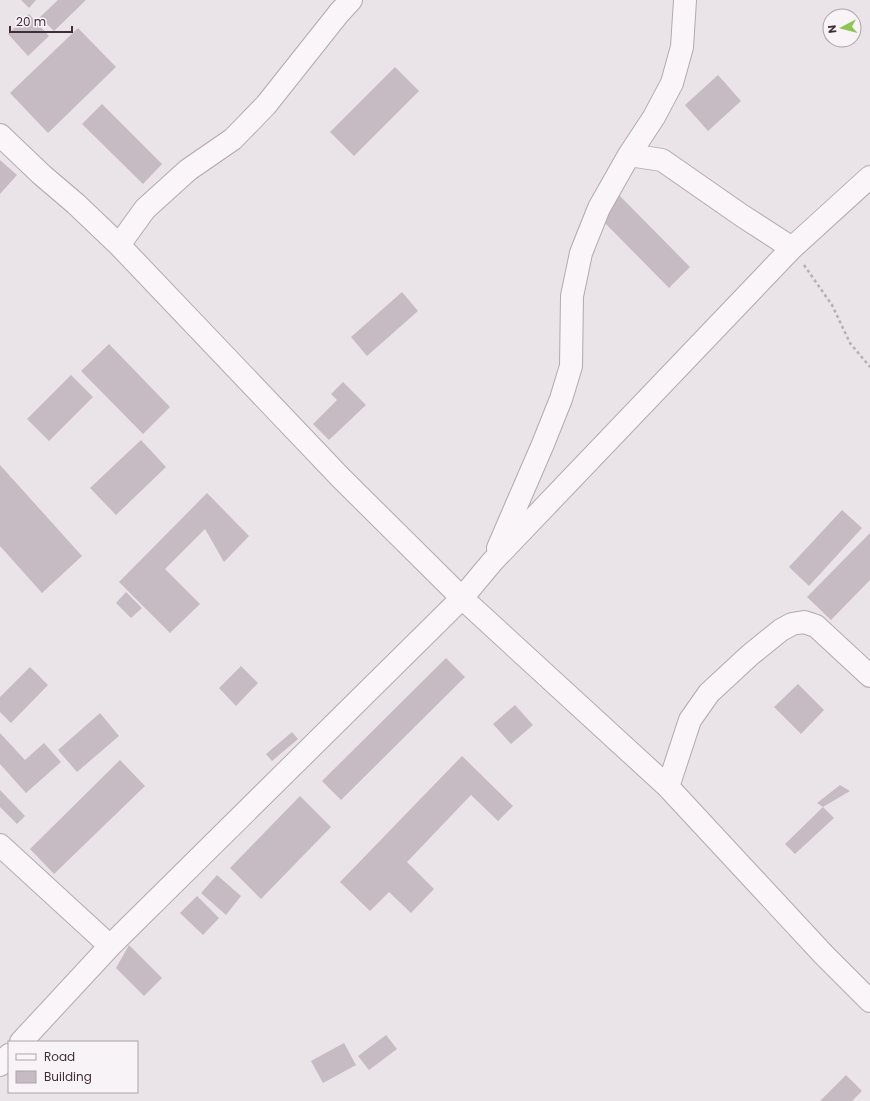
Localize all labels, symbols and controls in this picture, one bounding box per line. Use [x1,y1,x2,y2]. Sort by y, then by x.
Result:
scale bar [10,8,72,34]
north arrow [822,8,862,48]
text: 20 m [16,13,46,30]
text: N [824,24,841,34]
legend [8,1041,138,1093]
text: Road [44,1048,75,1065]
text: Building [44,1068,92,1085]

